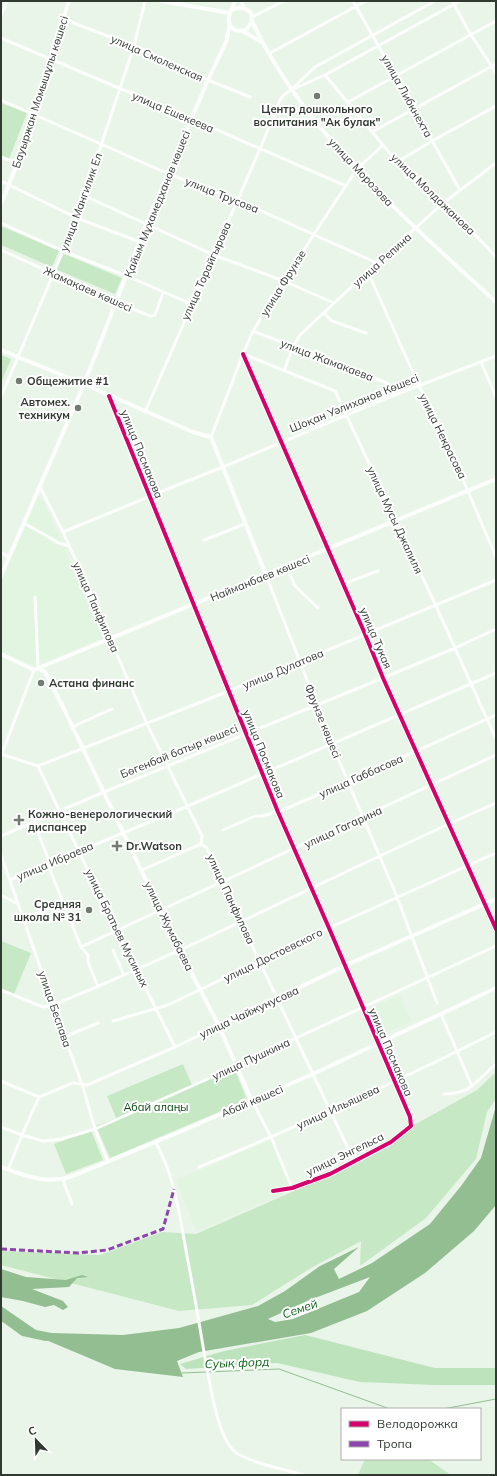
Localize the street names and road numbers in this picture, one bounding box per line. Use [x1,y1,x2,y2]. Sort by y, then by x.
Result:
street label: Бауыржан Момышұлы көшесі [9,14,71,170]
street label: улица Смоленская [109,31,205,85]
street label: улица Либкнехта [378,52,436,140]
street label: улица Ешекеева [130,88,216,136]
street label: Қайым Мұхамедханов көшесі [121,128,193,280]
street label: улица Морозова [326,135,396,209]
street label: улица Молдажанова [388,150,478,238]
street label: улица Мангилик Ел [57,151,105,253]
street label: улица Трусова [183,174,261,216]
street label: улица Торайгырова [178,220,234,322]
street label: улица Репина [350,230,414,290]
street label: улица Фрунзе [257,247,309,319]
street label: Жамақаев көшесі [41,263,135,315]
street label: улица Жамакаева [279,336,375,384]
street label: Шоқан Уәлиханов Көшесі [287,371,421,435]
street label: улица Некрасова [416,391,470,481]
street label: улица Посмакова [118,408,166,500]
street label: улица Мусы Джалиля [364,464,426,576]
street label: Найманбаев көшесі [208,552,312,604]
street label: улица Панфилова [70,559,122,655]
street label: улица Тукая [357,605,395,671]
street label: улица Дулатова [240,646,326,692]
street label: Фрунзе көшесі [302,682,344,760]
street label: улица Посмакова [240,708,288,800]
street label: Бөгенбай батыр көшесі [118,721,240,781]
street label: улица Габбасова [317,751,405,801]
street label: улица Гагарина [302,803,384,851]
street label: улица Ибраева [15,839,95,883]
street label: улица Панфилова [204,852,258,946]
street label: улица Братьев Мусиных [82,866,152,990]
street label: улица Жумабаева [141,879,197,973]
street label: улица Достоевского [221,925,325,985]
street label: улица Беспава [35,969,75,1049]
street label: улица Чайжунусова [197,983,301,1041]
street label: улица Посмакова [366,1006,416,1098]
street label: улица Пушкина [210,1035,292,1083]
street label: Абай көшесі [219,1082,285,1120]
street label: улица Ильяшева [294,1082,382,1132]
street label: улица Энгельса [304,1129,386,1179]

